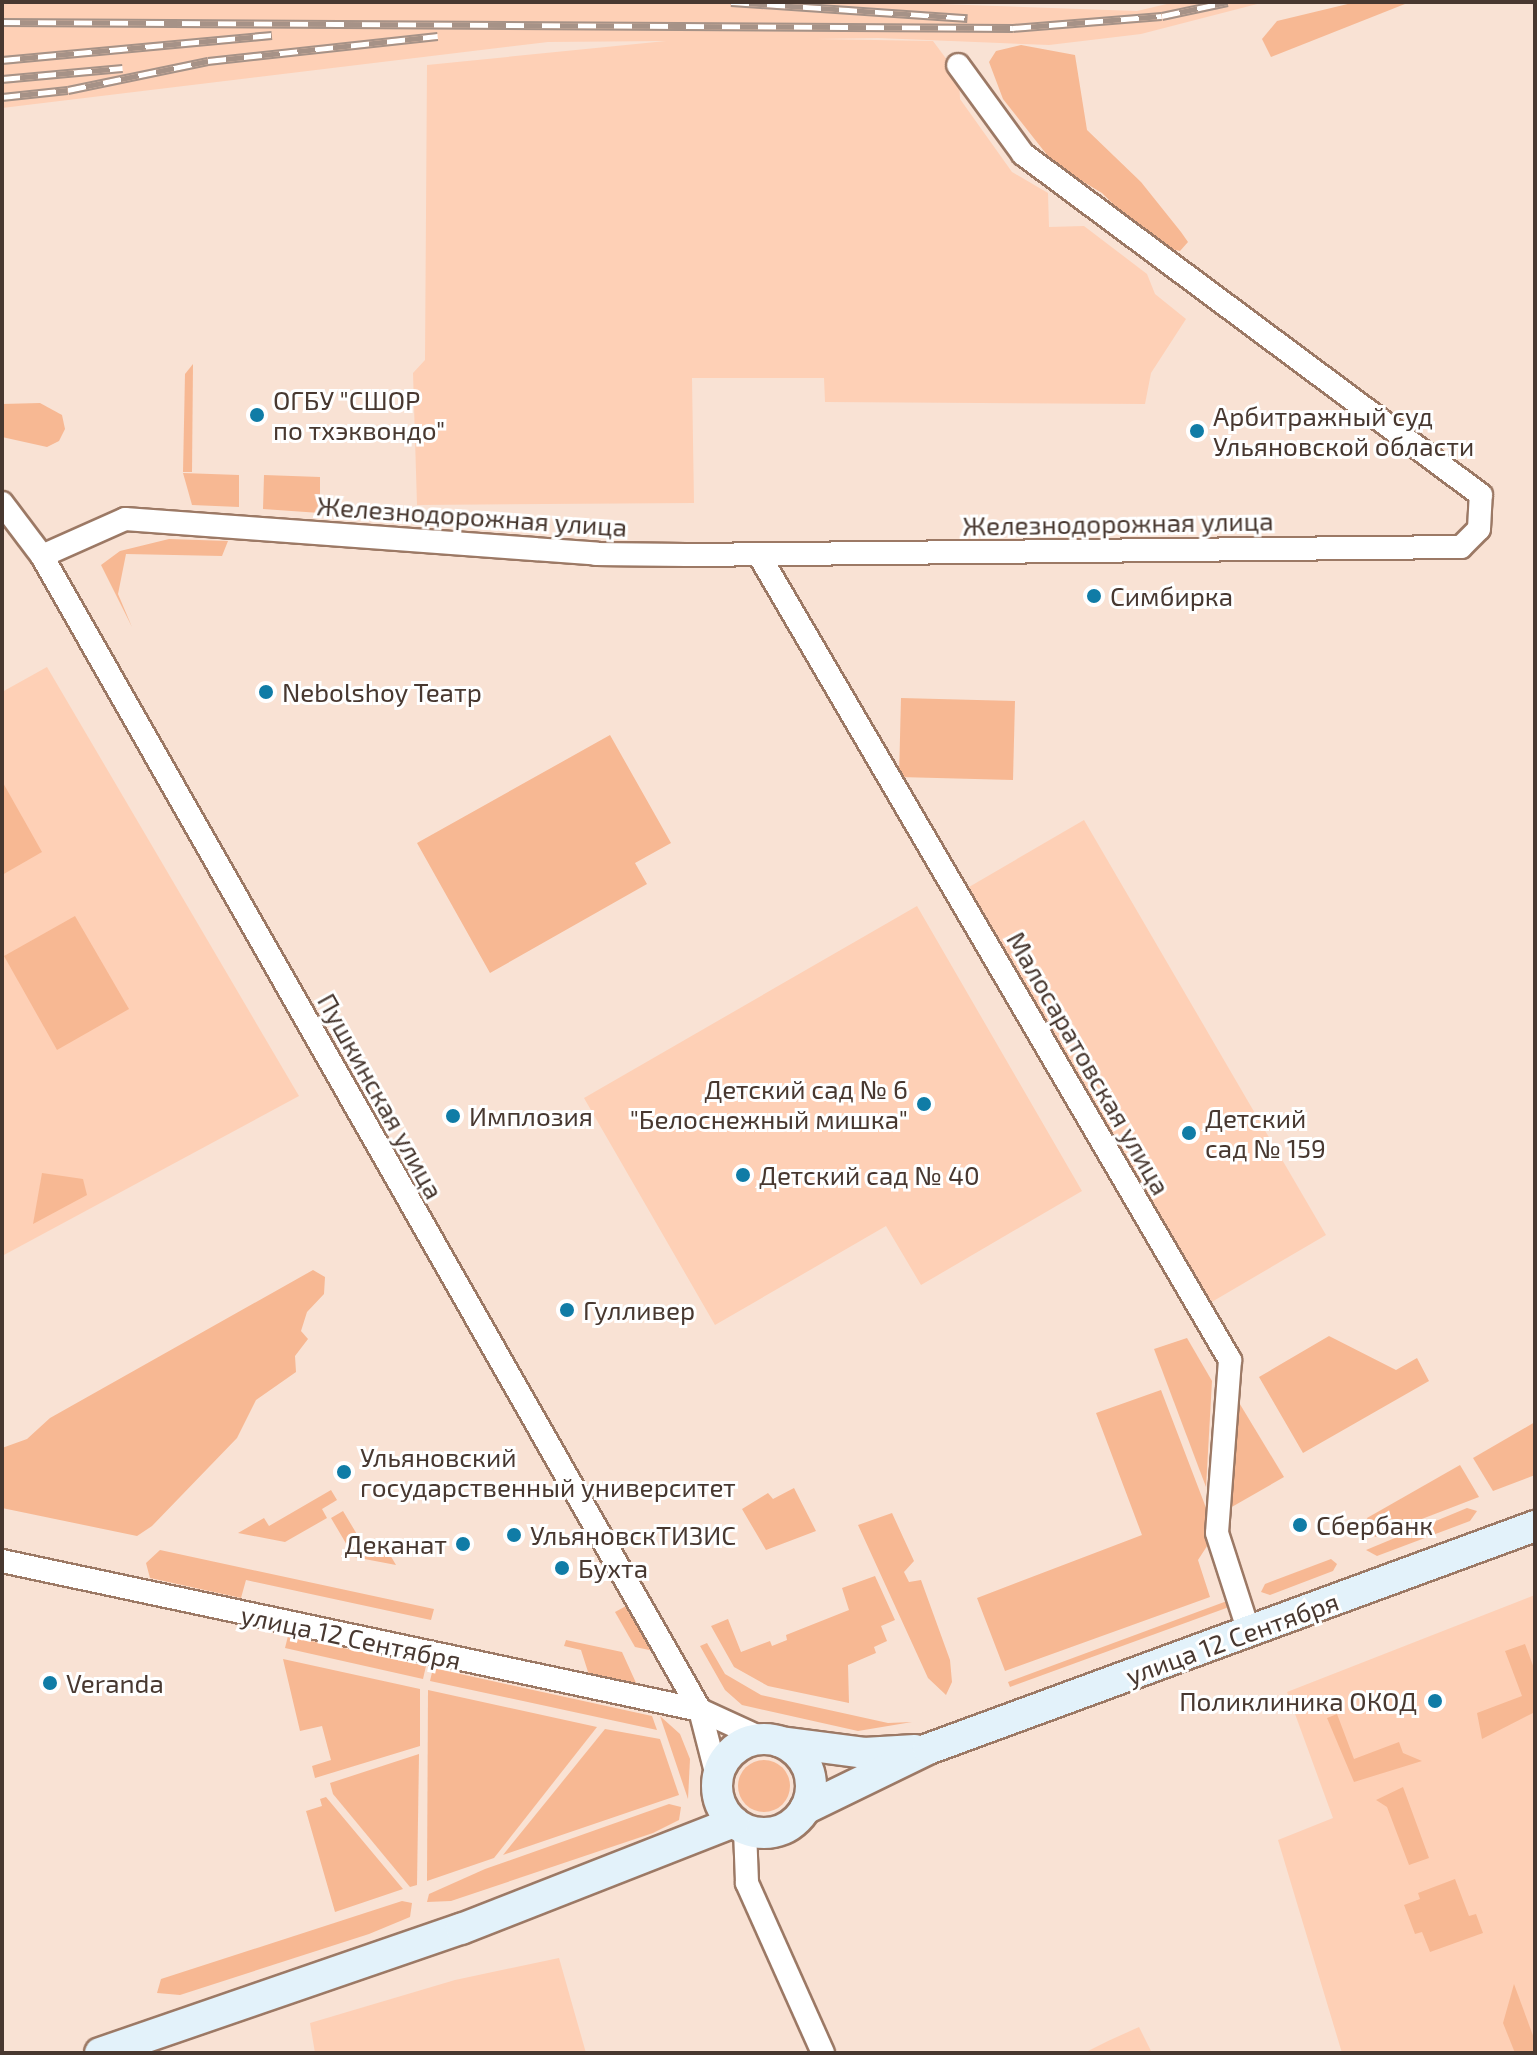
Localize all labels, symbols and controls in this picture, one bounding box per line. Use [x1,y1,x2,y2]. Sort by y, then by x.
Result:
place label: ОГБУ "СШОР по тхэквондо" [273,384,445,446]
place label: Арбитражный суд Ульяновской области [1213,400,1474,462]
marker: ОГБУ "СШОР по тхэквондо" [248,406,266,424]
marker: Арбитражный суд Ульяновской области [1188,422,1206,440]
street label: Железнодорожная улица [316,490,628,542]
street label: Железнодорожная улица [962,505,1274,541]
place label: Симбирка [1110,580,1233,612]
marker: Симбирка [1085,587,1103,605]
place label: Nebolshoy Театр [282,676,482,708]
marker: Nebolshoy Театр [257,683,275,701]
street label: Малосаратовская улица [1001,926,1177,1200]
street label: Пушкинская улица [312,988,450,1204]
place label: Детский сад № 6 "Белоснежный мишка" [630,1073,908,1134]
marker: Детский сад № 6 "Белоснежный мишка" [915,1095,933,1113]
place label: Имплозия [469,1100,593,1132]
place label: Детский сад № 159 [1205,1102,1326,1164]
marker: Имплозия [444,1107,462,1125]
marker: Детский сад № 159 [1180,1124,1198,1142]
place label: Детский сад № 40 [759,1159,980,1191]
marker: Детский сад № 40 [734,1166,752,1184]
place label: Гулливер [583,1294,695,1326]
marker: Гулливер [558,1301,576,1319]
place label: Ульяновский государственный университет [360,1441,736,1502]
marker: Ульяновский государственный университет [335,1463,353,1481]
place label: Сбербанк [1316,1509,1433,1541]
marker: Сбербанк [1291,1516,1309,1534]
place label: УльяновскТИЗИС [530,1519,736,1551]
marker: УльяновскТИЗИС [505,1526,523,1544]
place label: Деканат [344,1528,447,1560]
marker: Деканат [454,1535,472,1553]
place label: Бухта [578,1552,648,1584]
marker: Бухта [553,1559,571,1577]
street label: улица 12 Сентября [1121,1585,1343,1691]
street label: улица 12 Сентября [238,1598,464,1676]
place label: Veranda [66,1667,164,1699]
marker: Veranda [41,1674,59,1692]
place label: Поликлиника ОКОД [1179,1685,1417,1717]
marker: Поликлиника ОКОД [1424,1690,1446,1712]

